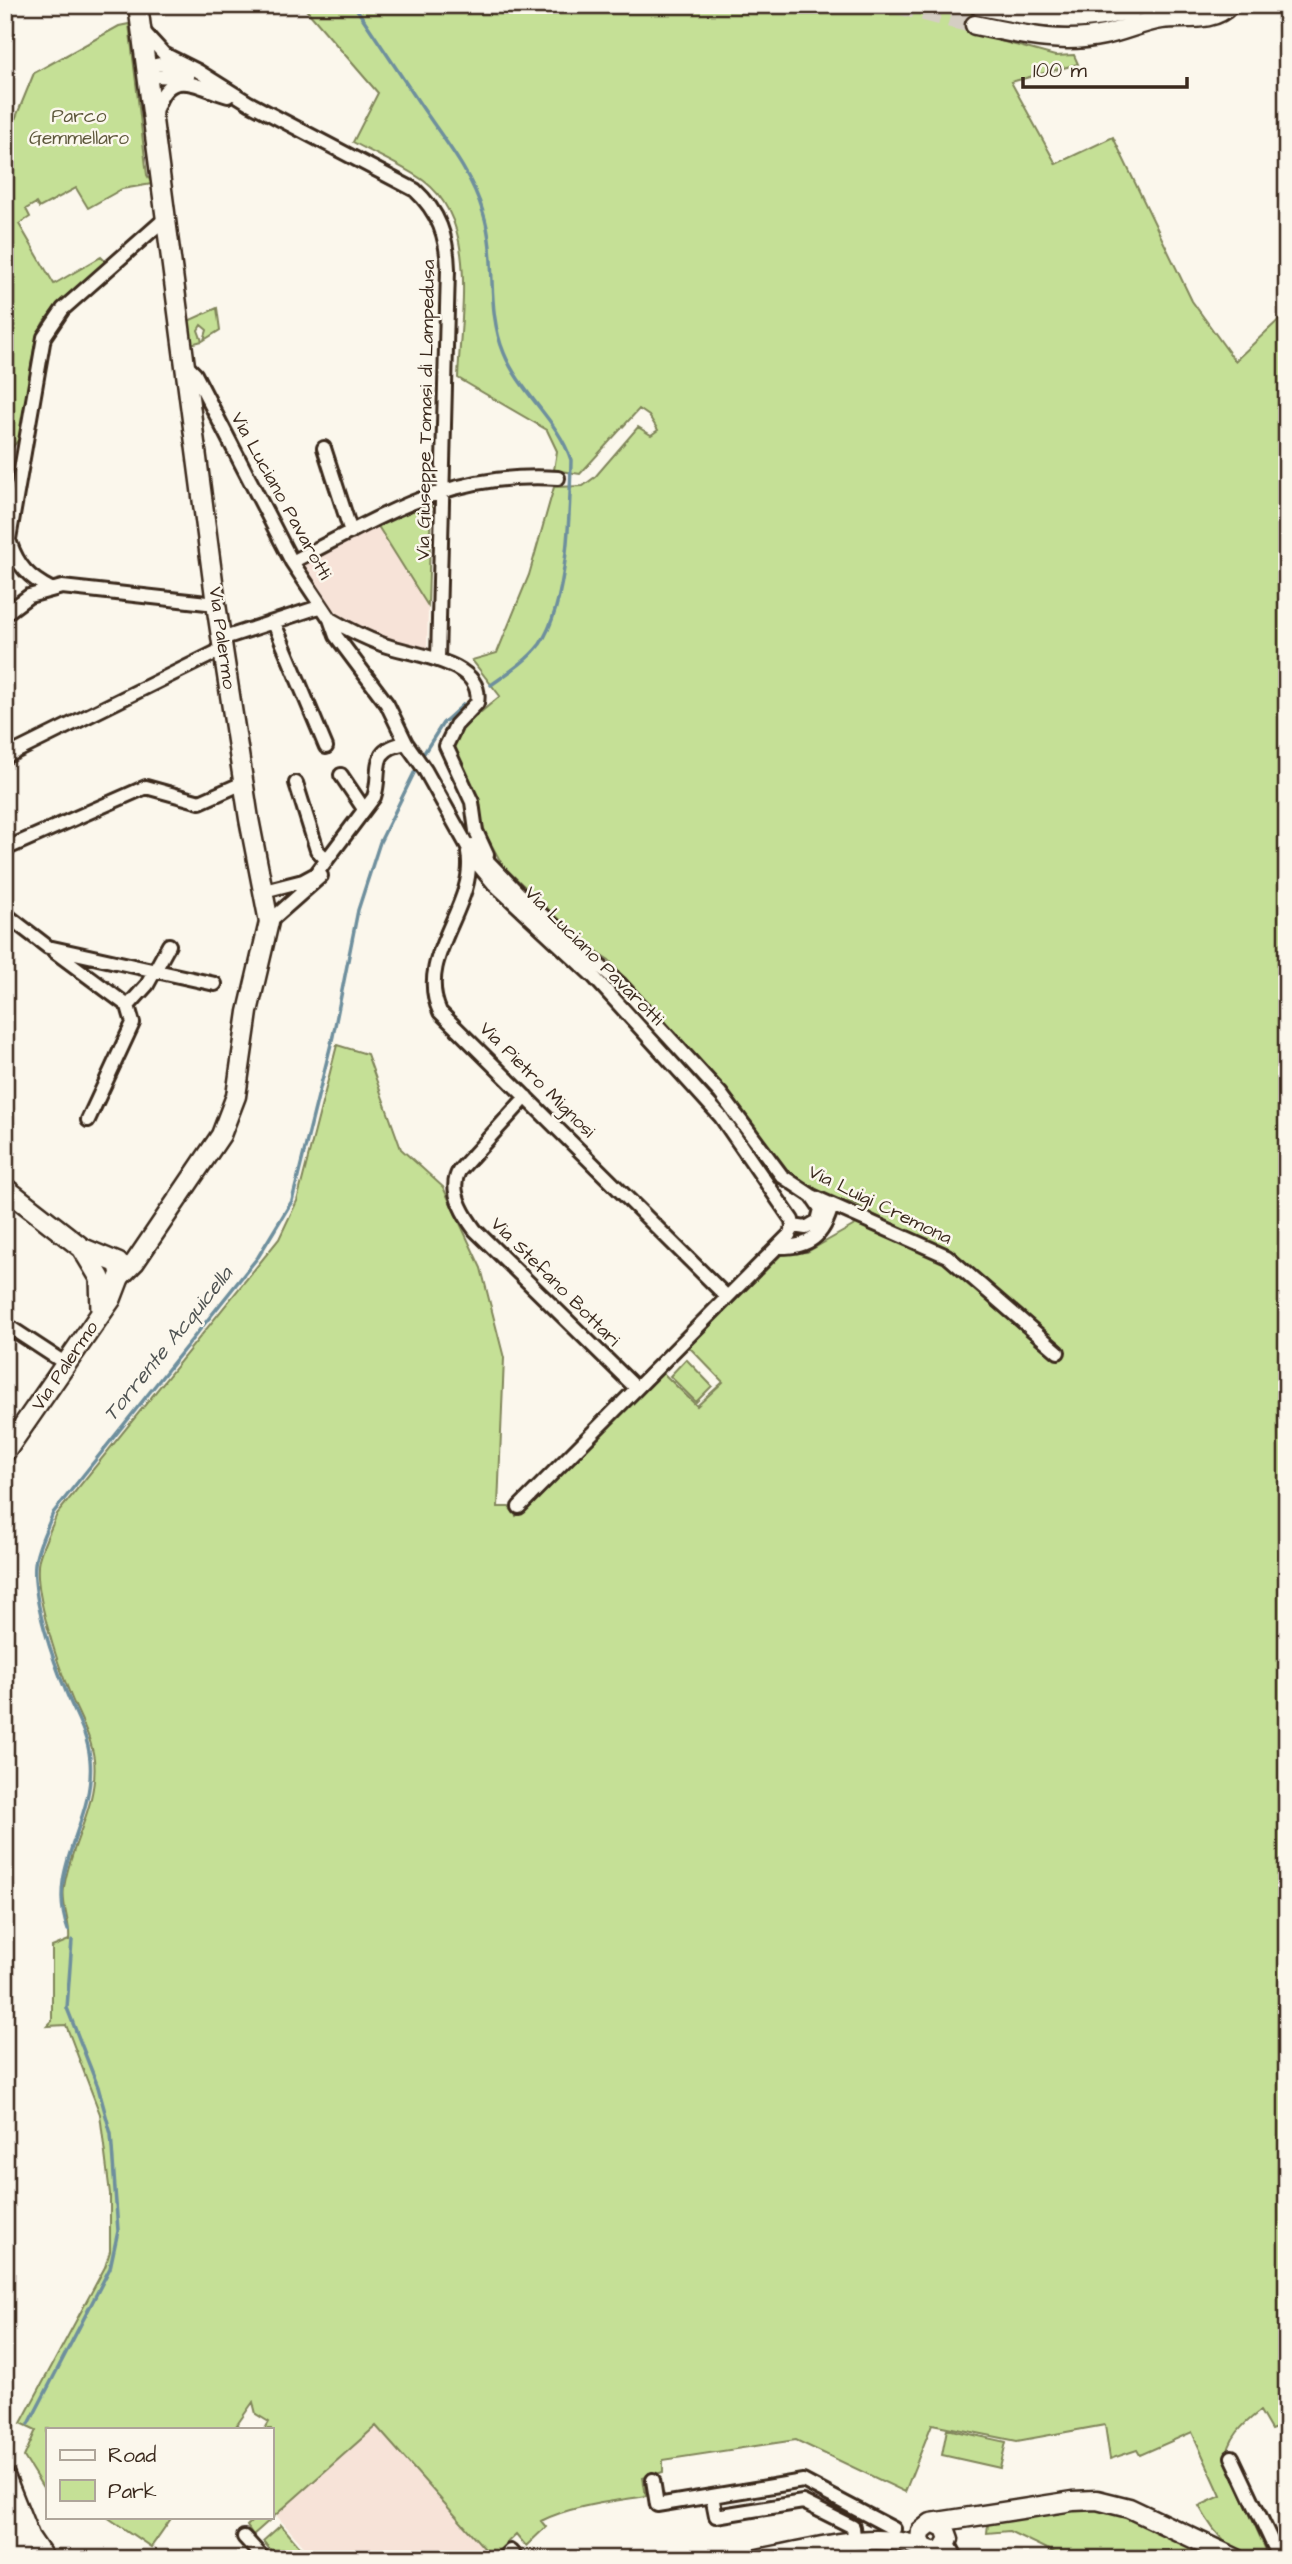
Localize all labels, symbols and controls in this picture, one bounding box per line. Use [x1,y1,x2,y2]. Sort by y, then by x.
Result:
scale bar [1023,46,1187,90]
text: 100 m [1033,56,1088,85]
park label: Parco Gemmellaro [29,103,129,152]
street label: Via Giuseppe Tomasi di Lampedusa [410,259,442,561]
street label: Via Luciano Pavarotti [224,407,338,585]
street label: Via Palermo [201,585,243,691]
street label: Via Luciano Pavarotti [518,880,670,1032]
street label: Via Pietro Mignosi [472,1016,601,1145]
street label: Via Luigi Cremona [803,1158,957,1253]
street label: Via Stefano Bottari [484,1211,626,1353]
water label: Torrente Acquicella [96,1259,240,1428]
street label: Via Palermo [25,1315,105,1416]
legend [46,2428,273,2518]
text: Road [108,2441,156,2470]
text: Park [108,2477,157,2506]

